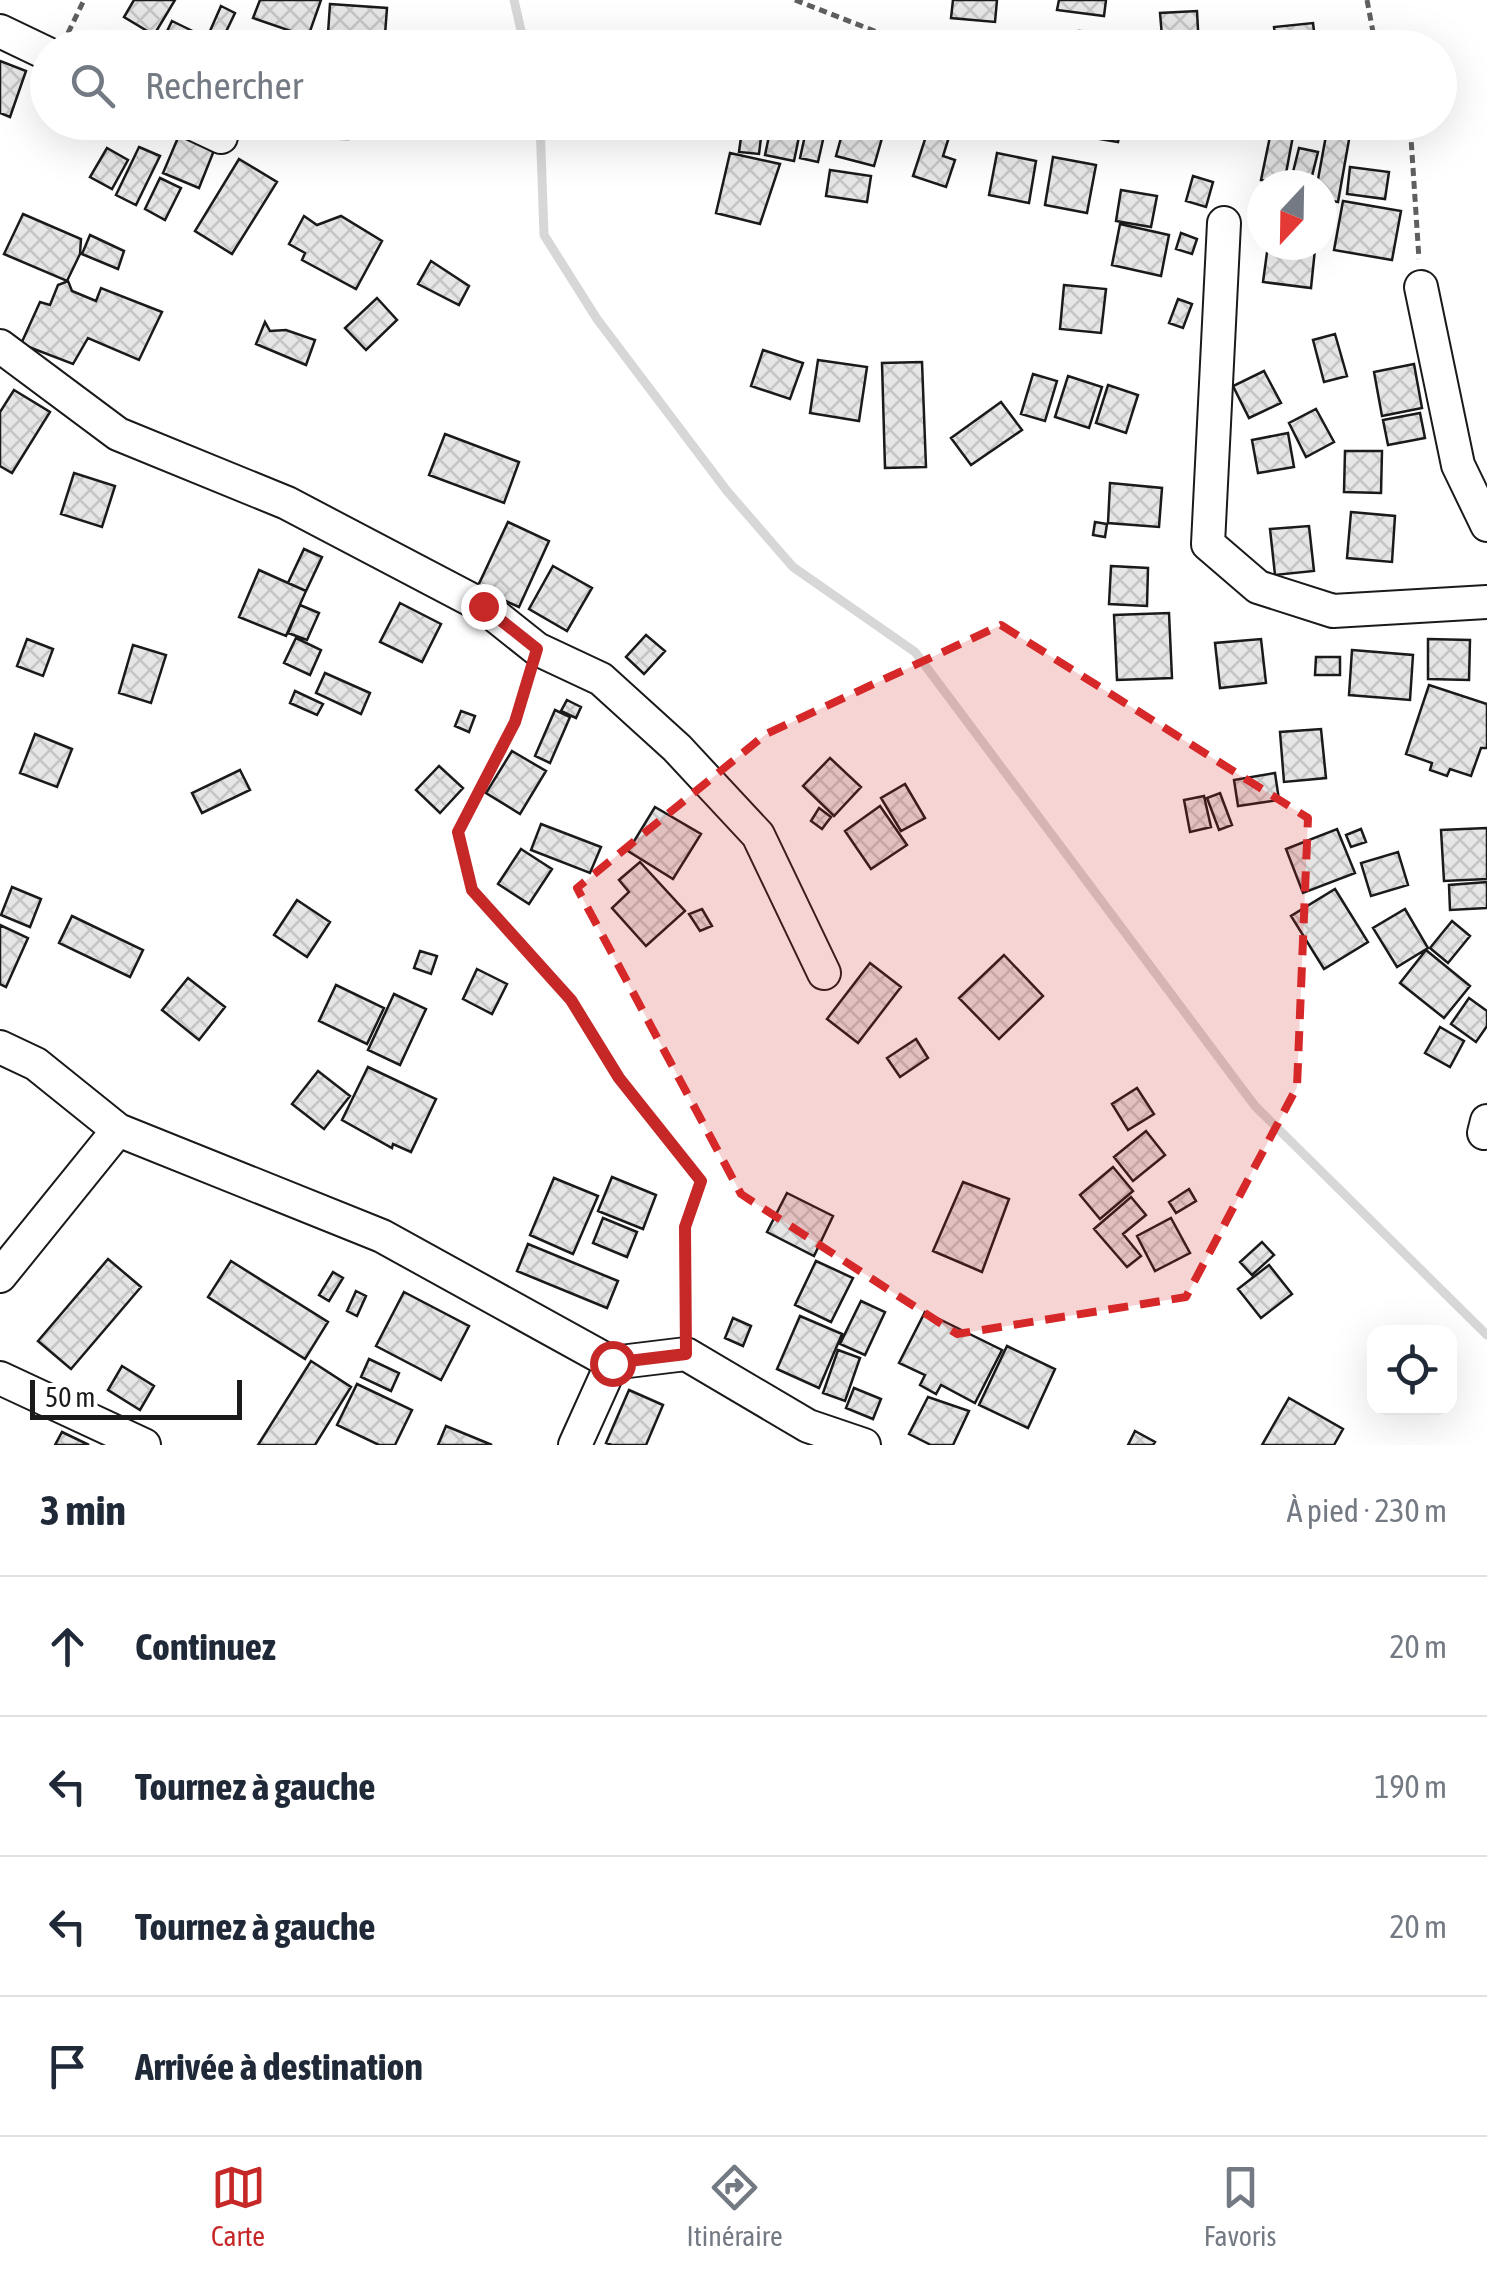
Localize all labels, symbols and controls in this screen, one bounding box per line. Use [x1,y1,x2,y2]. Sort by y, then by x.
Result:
search box [30,30,1457,140]
icon: search [65,58,120,113]
text: Rechercher [145,64,303,107]
north arrow [1247,170,1337,260]
route end [461,584,507,630]
map controls [1367,1325,1457,1415]
button: locate [1367,1325,1457,1415]
route start [590,1341,636,1387]
scale bar [30,1375,242,1420]
text: 50 m [45,1381,95,1413]
text: 3 min [40,1486,126,1534]
text: À pied · 230 m [1287,1492,1447,1529]
icon: ahead [40,1619,95,1674]
text: Continuez [135,1625,276,1668]
text: 20 m [1389,1628,1447,1665]
icon: left [40,1759,95,1814]
text: Tournez à gauche [135,1765,376,1808]
text: 190 m [1374,1768,1447,1805]
icon: left [40,1899,95,1954]
text: Tournez à gauche [135,1905,376,1948]
text: 20 m [1389,1908,1447,1945]
icon: arrive [40,2039,95,2094]
text: Arrivée à destination [135,2045,423,2088]
tab: Carte [211,2160,266,2252]
tab: Itinéraire [687,2160,783,2252]
tab: Favoris [1204,2160,1276,2252]

